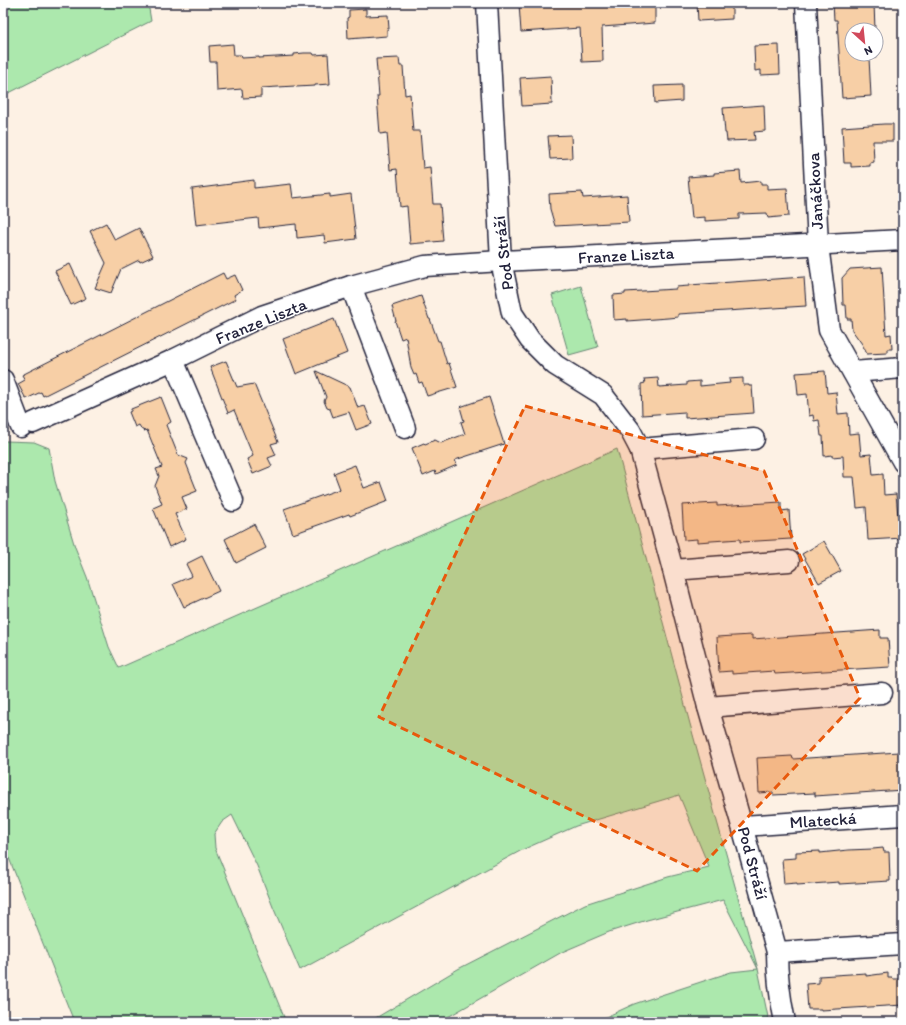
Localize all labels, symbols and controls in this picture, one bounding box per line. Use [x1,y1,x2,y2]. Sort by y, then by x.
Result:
north arrow [844,22,884,62]
text: N [862,43,875,58]
street label: Janáčkova [803,152,827,230]
street label: Pod Stráží [488,214,517,291]
street label: Franze Liszta [577,242,675,268]
street label: Franze Liszta [213,294,310,348]
street label: Mlatecká [789,808,857,832]
street label: Pod Stráží [734,824,773,902]

